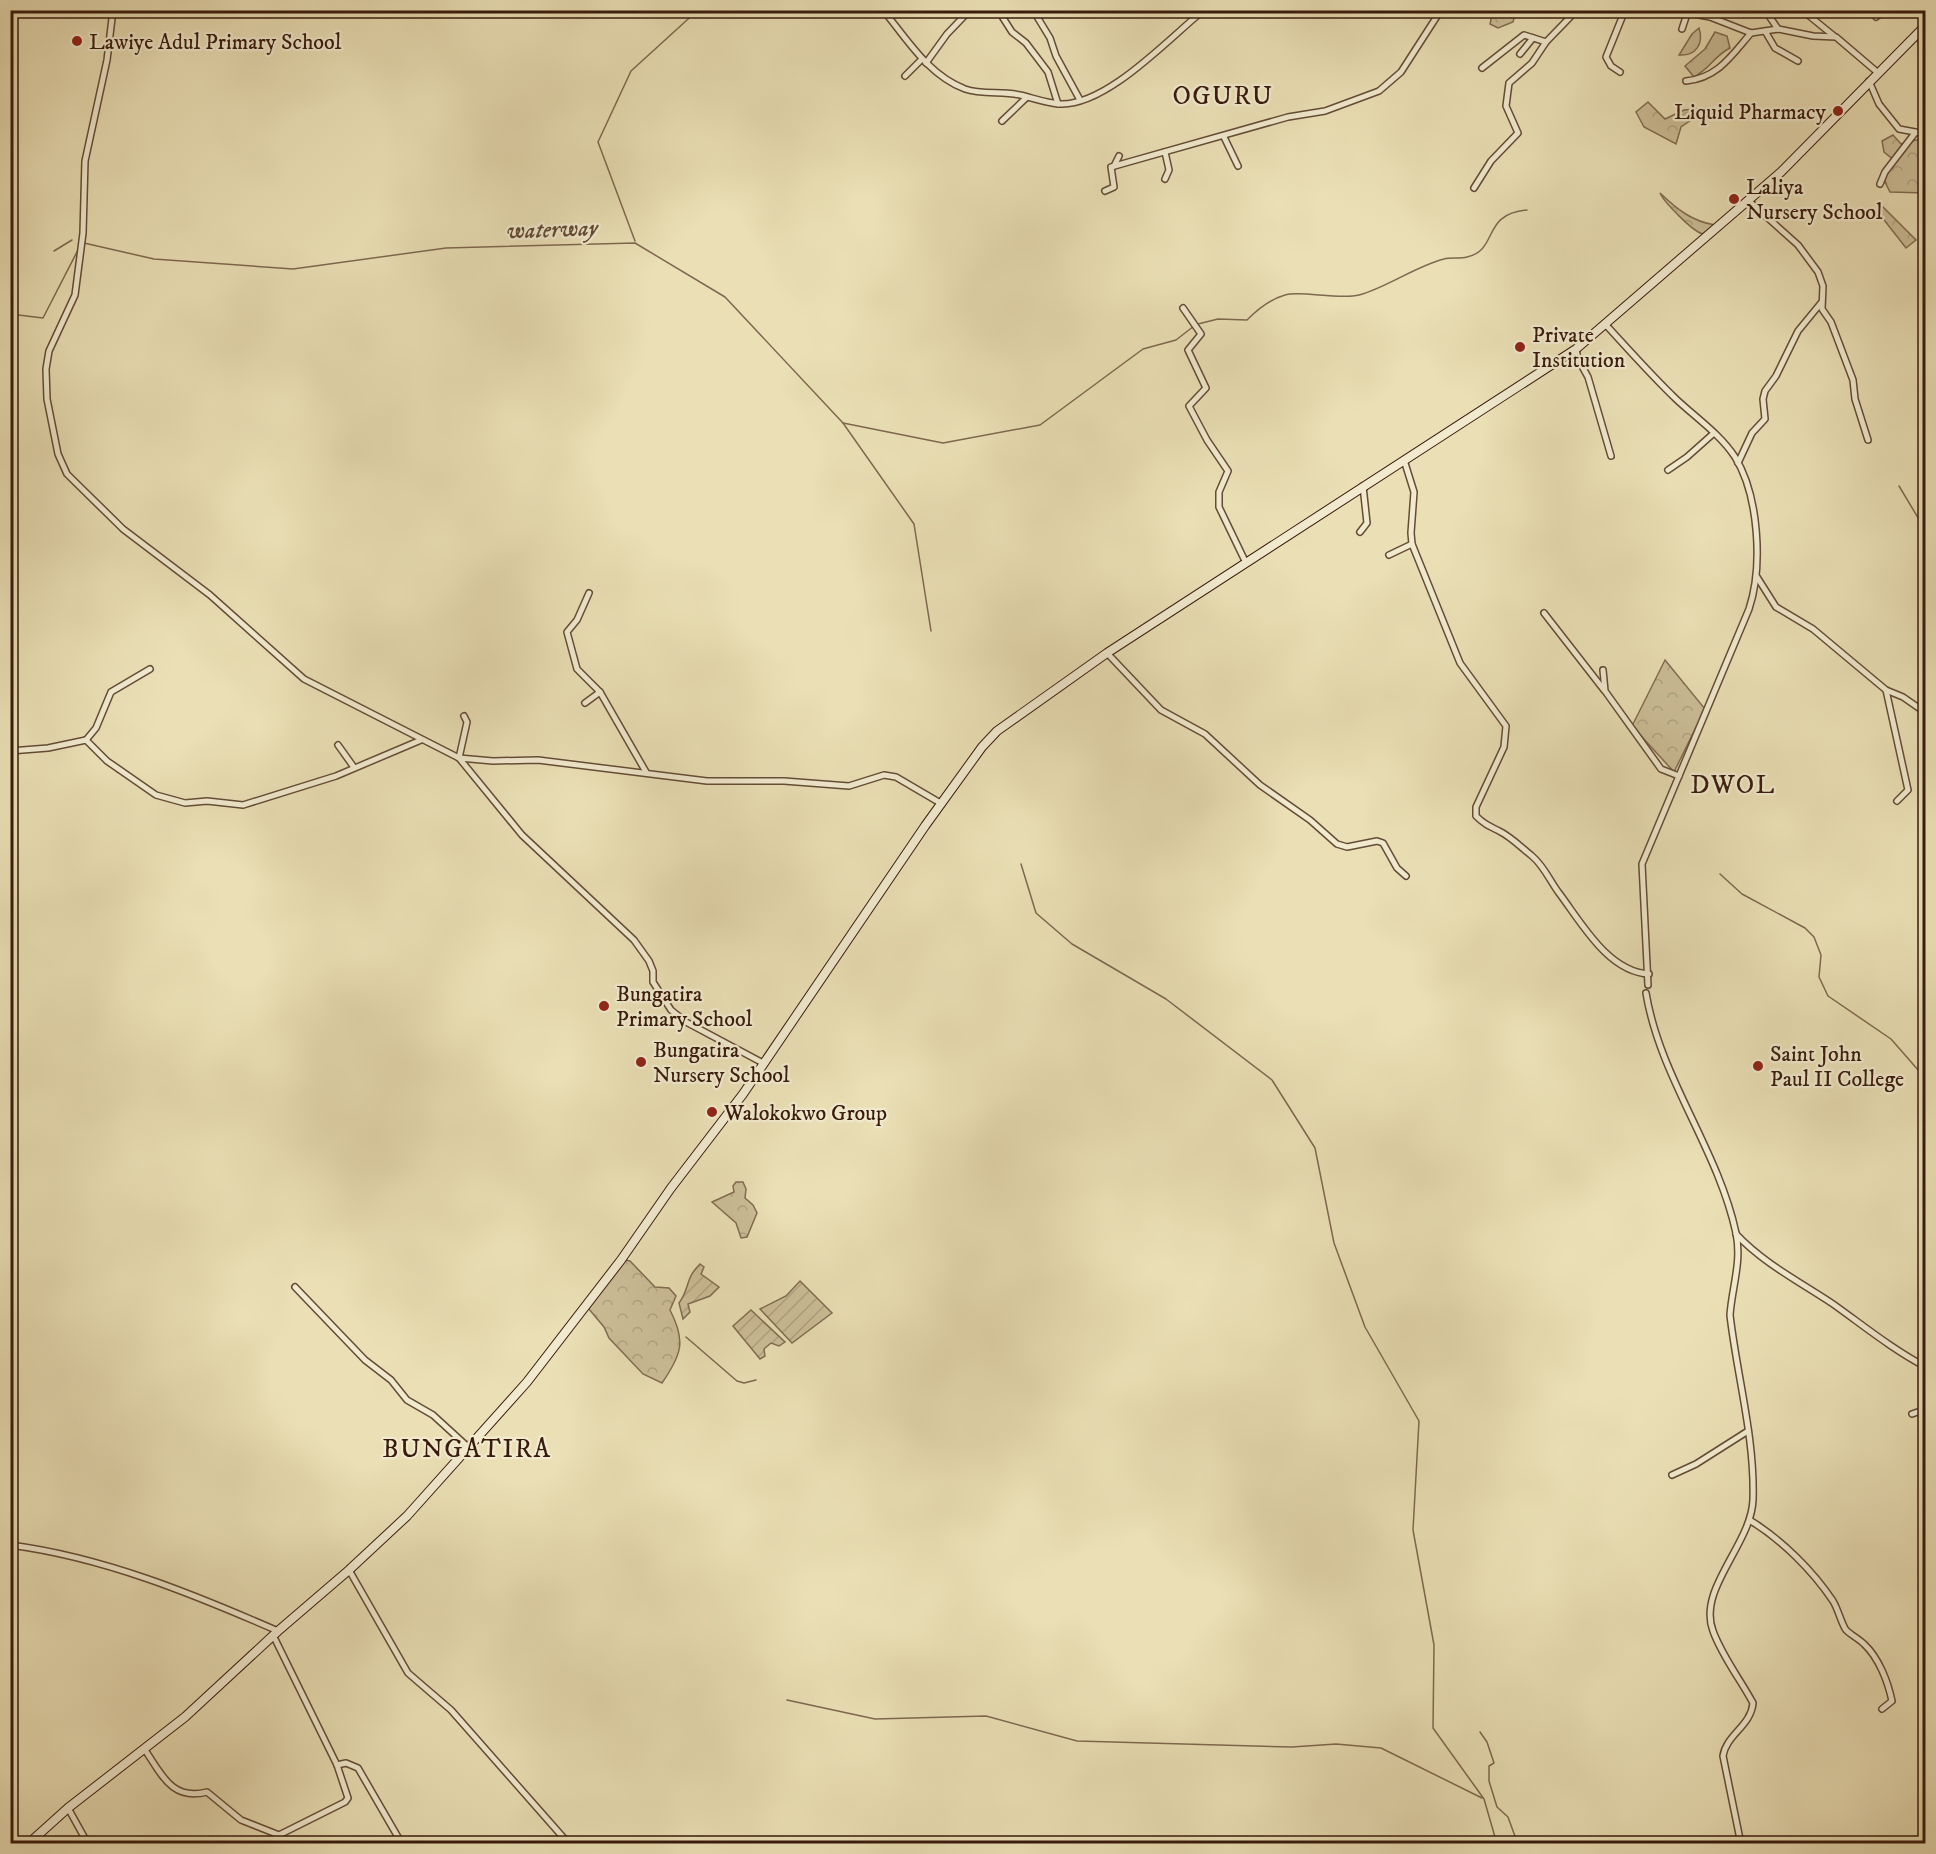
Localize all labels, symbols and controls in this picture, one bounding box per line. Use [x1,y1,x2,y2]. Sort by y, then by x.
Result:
place label: Lawiye Adul Primary School [89,29,342,56]
marker: Lawiye Adul Primary School [70,34,84,48]
district label: OGURU [1172,80,1274,113]
place label: Liquid Pharmacy [1674,99,1827,126]
marker: Liquid Pharmacy [1831,104,1845,118]
place label: Laliya Nursery School [1746,174,1883,226]
marker: Laliya Nursery School [1727,192,1741,206]
water label: waterway [506,213,600,247]
place label: Private Institution [1532,322,1626,374]
marker: Private Institution [1513,340,1527,354]
district label: DWOL [1690,769,1776,802]
place label: Bungatira Primary School [616,981,753,1033]
marker: Bungatira Primary School [597,999,611,1013]
place label: Bungatira Nursery School [653,1037,790,1089]
place label: Saint John Paul II College [1770,1041,1904,1093]
marker: Bungatira Nursery School [634,1055,648,1069]
marker: Saint John Paul II College [1751,1059,1765,1073]
place label: Walokokwo Group [723,1100,887,1127]
marker: Walokokwo Group [705,1105,719,1119]
district label: BUNGATIRA [382,1433,552,1466]

